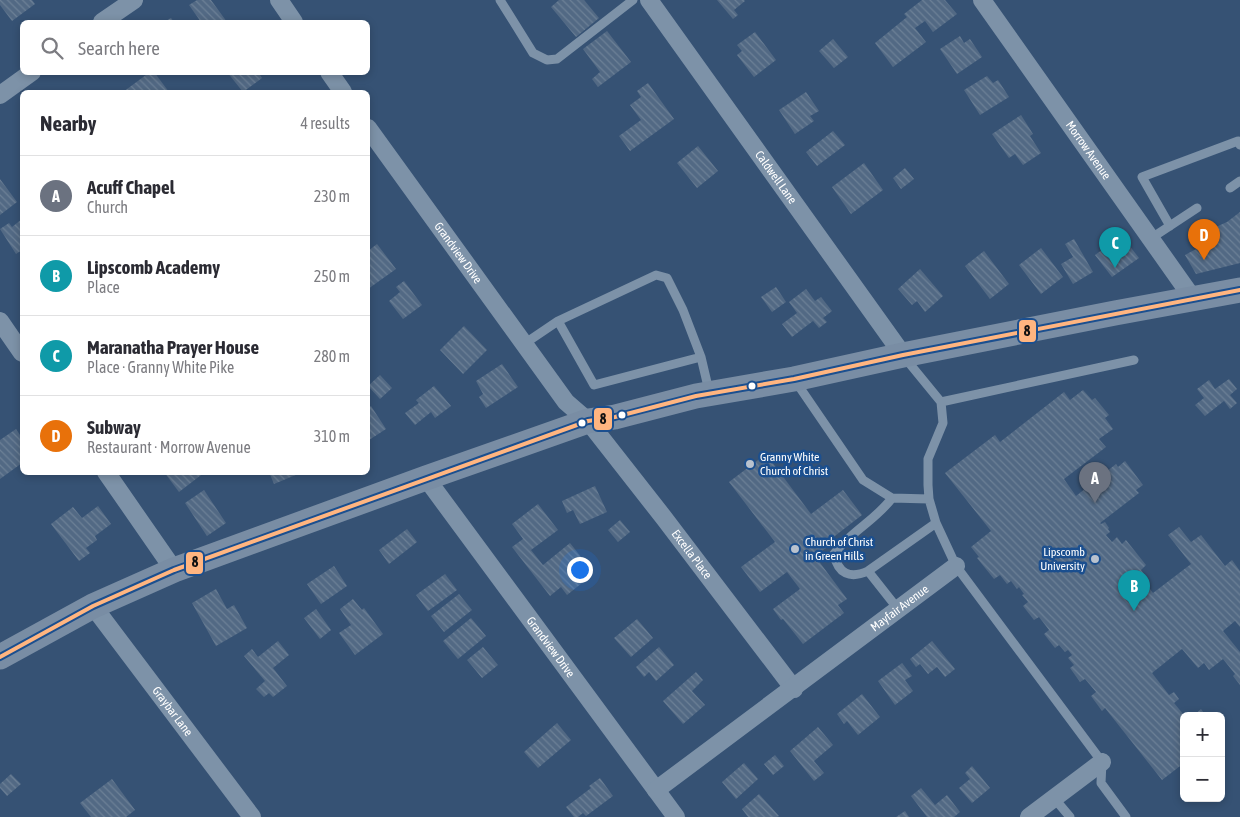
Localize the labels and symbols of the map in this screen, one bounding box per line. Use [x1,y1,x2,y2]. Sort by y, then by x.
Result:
street label: Morrow Avenue [1063,118,1114,182]
street label: Caldwell Lane [752,148,800,207]
pin: D [1188,219,1220,260]
street label: Grandview Drive [431,220,485,286]
pin: C [1099,227,1131,268]
line badge: 8 [1018,319,1037,343]
text: 8 [1024,323,1031,339]
unlabelled marker [747,381,757,391]
line badge: 8 [593,407,613,431]
unlabelled marker [617,410,627,420]
text: 8 [600,411,607,427]
unlabelled marker [577,418,587,428]
place label: Granny White Church of Christ [760,450,829,478]
marker: Granny White Church of Christ [744,458,756,470]
pin: A [1079,462,1111,503]
street label: Excella Place [669,527,715,582]
place label: Church of Christ in Green Hills [805,535,874,563]
marker: Church of Christ in Green Hills [789,543,801,555]
place label: Lipscomb University [1040,545,1085,573]
line badge: 8 [185,551,204,575]
marker: Lipscomb University [1089,553,1101,565]
text: 8 [192,554,199,570]
your location [567,557,593,583]
pin: B [1118,570,1150,611]
street label: Mayfair Avenue [868,582,931,634]
street label: Grandview Drive [524,614,578,680]
street label: Graybar Lane [149,684,196,739]

